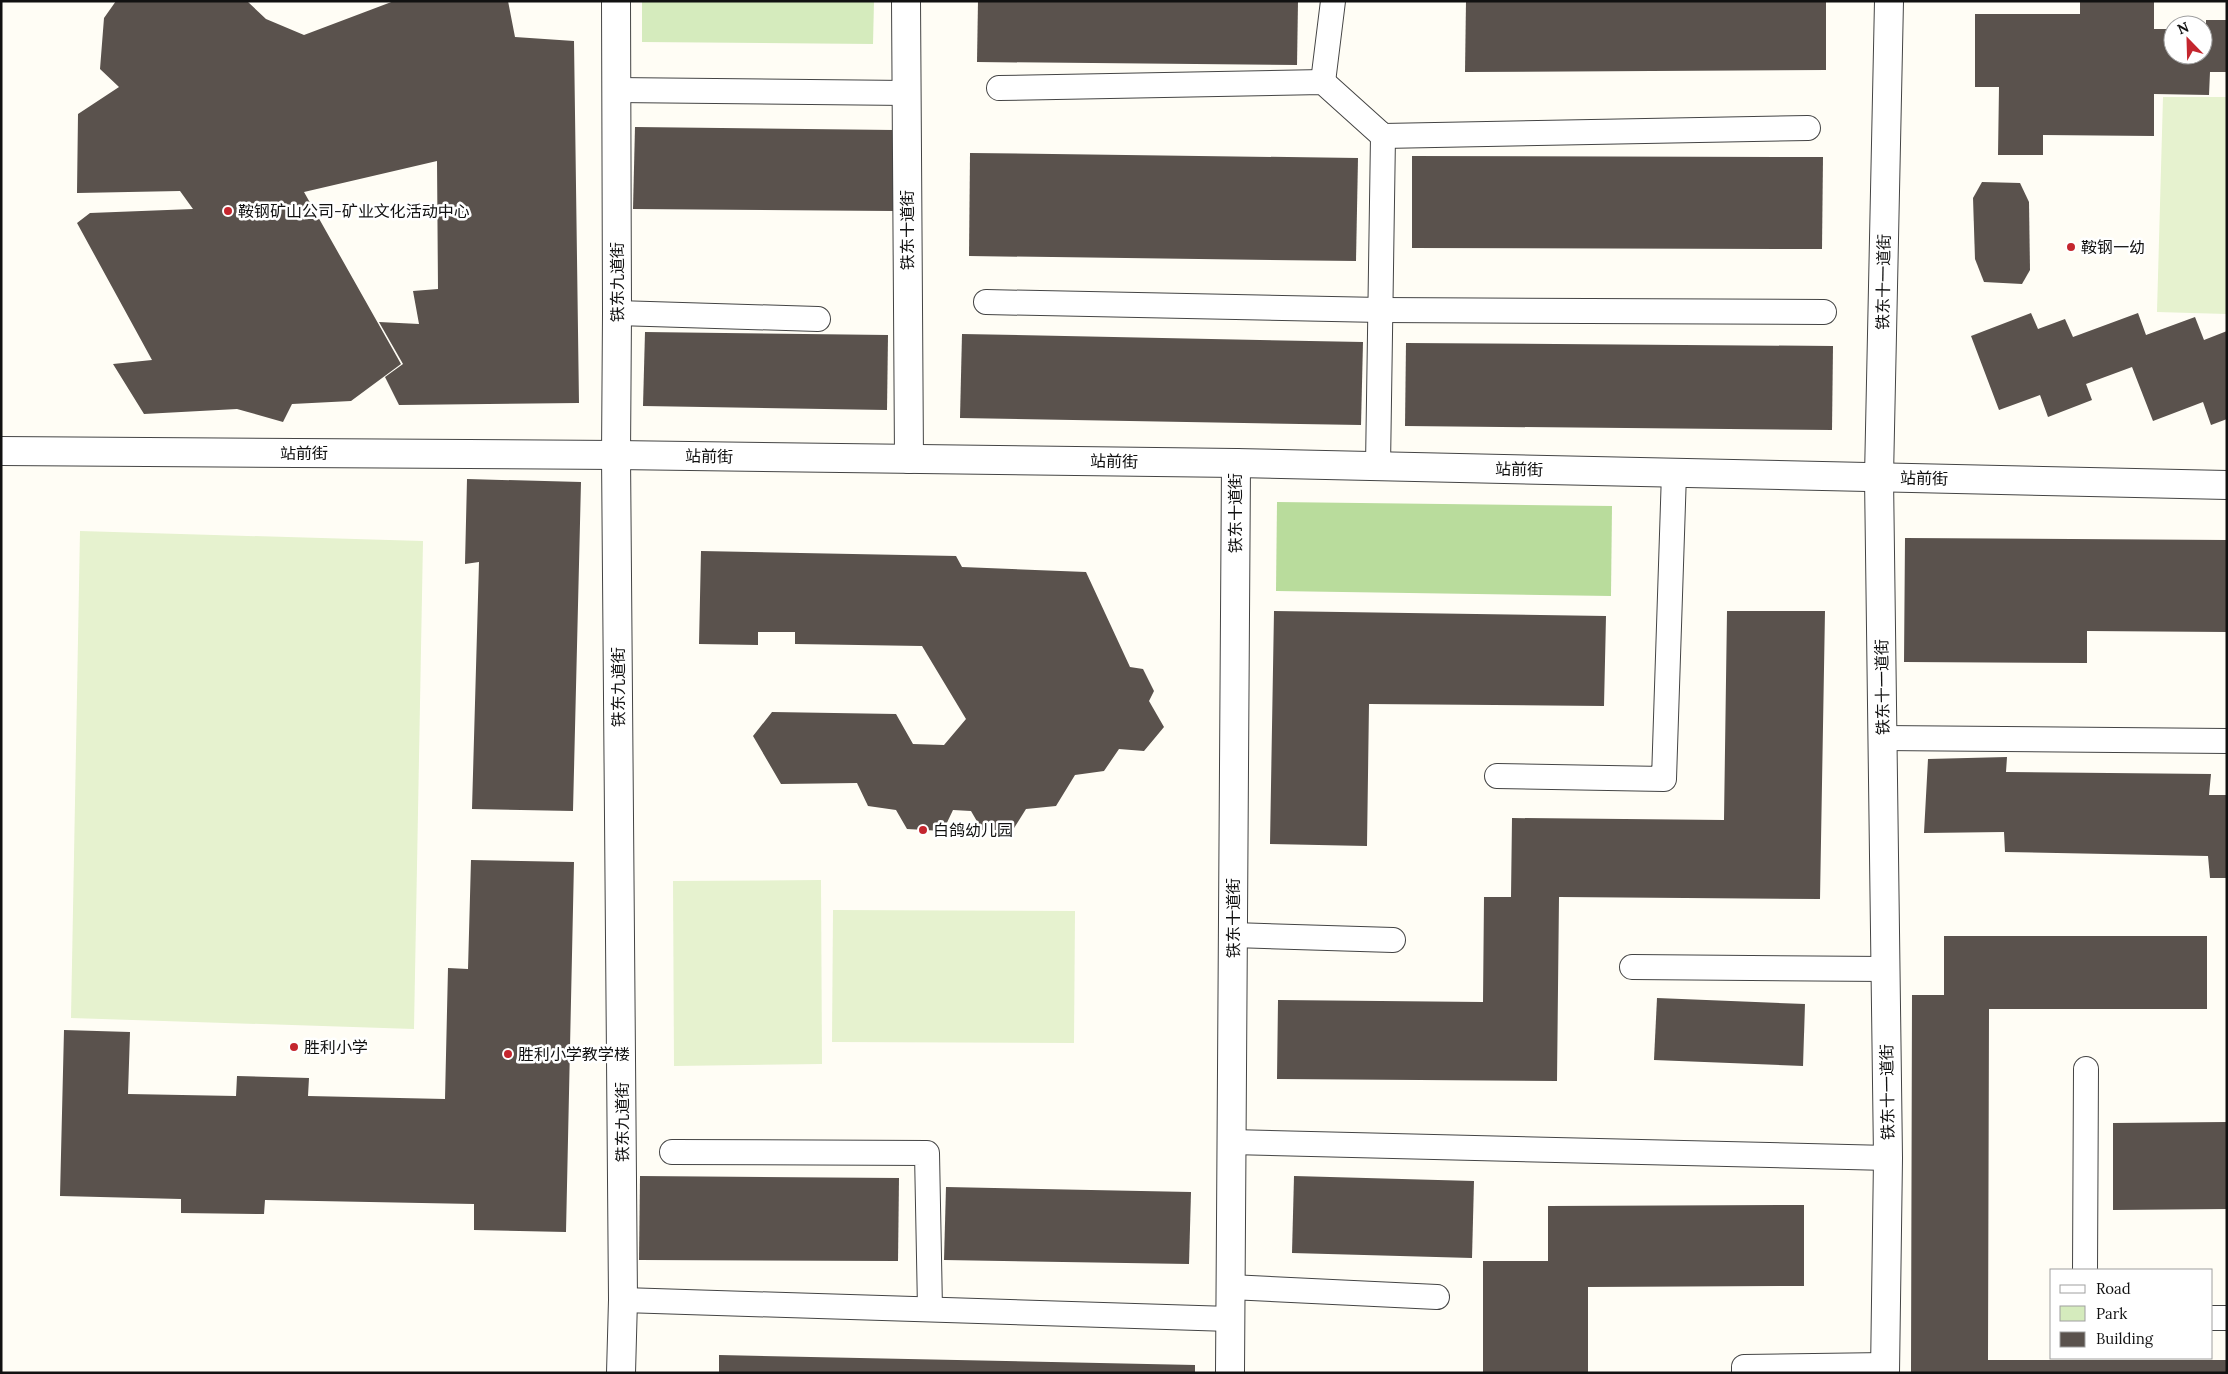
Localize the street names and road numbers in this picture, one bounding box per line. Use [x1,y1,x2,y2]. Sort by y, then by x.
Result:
street label: 铁东十道街 [897,190,917,270]
street label: 铁东十一道街 [1872,234,1894,330]
street label: 铁东九道街 [607,242,627,322]
street label: 站前街 [280,443,328,463]
street label: 站前街 [685,446,733,466]
street label: 站前街 [1090,451,1138,471]
street label: 站前街 [1495,459,1543,479]
street label: 站前街 [1900,468,1948,488]
street label: 铁东十道街 [1225,473,1245,553]
street label: 铁东十一道街 [1871,639,1893,735]
street label: 铁东九道街 [608,647,628,727]
street label: 铁东十道街 [1223,878,1243,958]
street label: 铁东十一道街 [1876,1044,1898,1140]
street label: 铁东九道街 [612,1082,632,1162]

